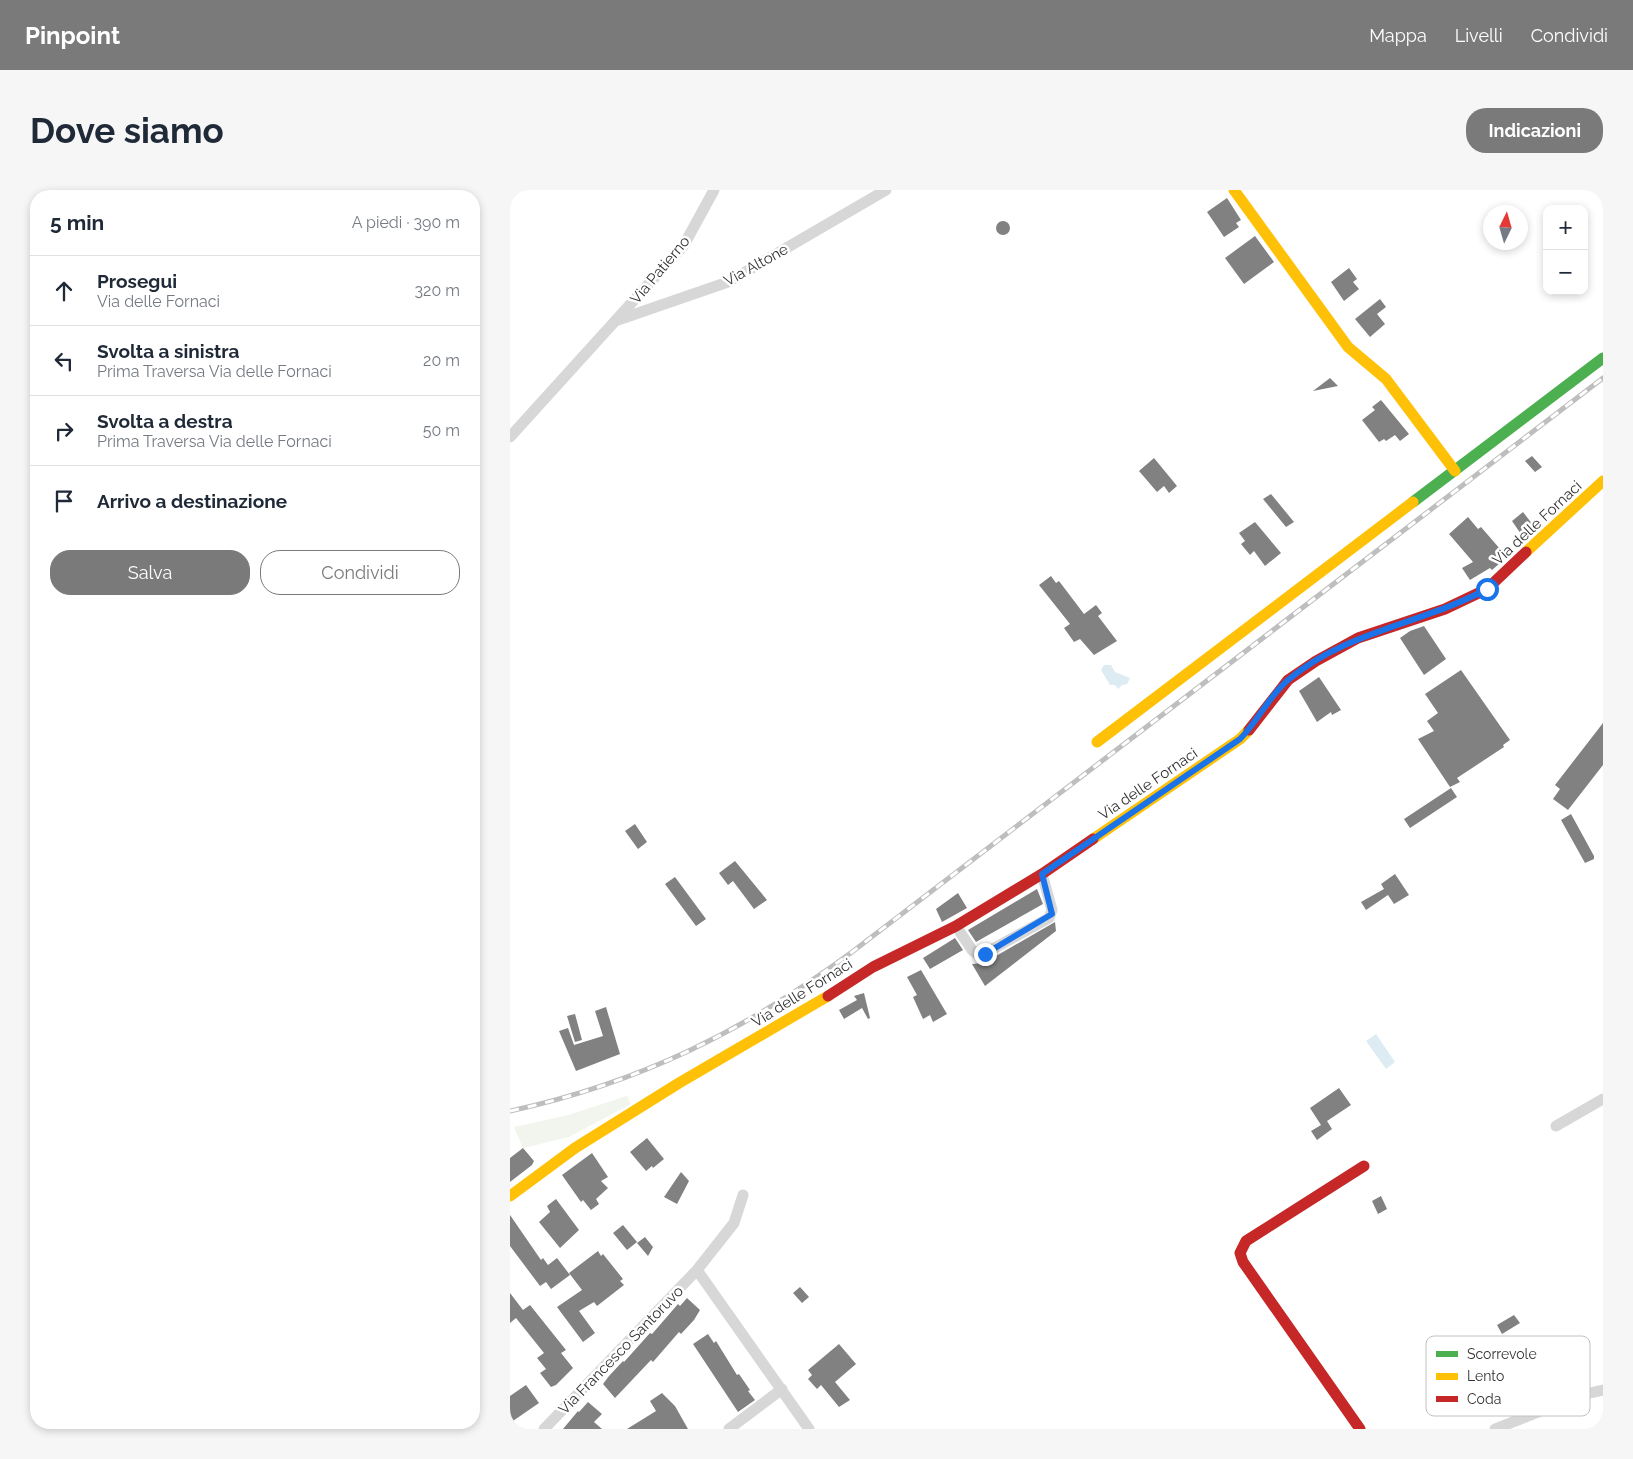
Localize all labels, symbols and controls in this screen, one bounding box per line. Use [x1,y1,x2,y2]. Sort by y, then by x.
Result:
text: Pinpoint [25,21,120,50]
text: Mappa [1369,25,1427,46]
text: Livelli [1455,25,1503,46]
text: Condividi [1531,25,1608,46]
button: Indicazioni [1466,108,1603,153]
text: Dove siamo [30,110,224,151]
north arrow [1483,205,1528,250]
map controls [1543,205,1588,295]
button: + [1543,205,1588,250]
text: 5 min [50,210,104,235]
text: A piedi · 390 m [352,213,460,232]
street label: Via Patierno [626,232,694,308]
street label: Via Altone [721,240,791,290]
button: − [1543,250,1588,295]
text: Prosegui [97,270,177,292]
icon: ahead [50,277,78,305]
text: 320 m [415,281,460,300]
text: Via delle Fornaci [97,292,220,311]
text: Svolta a sinistra [97,340,239,362]
icon: left [50,347,78,375]
text: 20 m [423,351,460,370]
text: Prima Traversa Via delle Fornaci [97,362,332,381]
text: Svolta a destra [97,410,233,432]
icon: right [50,417,78,445]
text: 50 m [423,421,460,440]
text: Prima Traversa Via delle Fornaci [97,432,332,451]
street label: Via delle Fornaci [1489,477,1585,569]
icon: arrive [50,487,78,515]
text: Arrivo a destinazione [97,490,287,512]
button: Salva [50,550,250,595]
button: Condividi [260,550,460,595]
route start [1476,578,1499,601]
street label: Via delle Fornaci [1095,744,1201,824]
route end [974,943,997,966]
street label: Via delle Fornaci [748,955,856,1031]
street label: Via Francesco Santoruvo [555,1282,687,1418]
legend [1426,1336,1590,1416]
text: Scorrevole [1467,1346,1537,1362]
text: Lento [1467,1368,1504,1384]
text: Coda [1467,1391,1501,1407]

